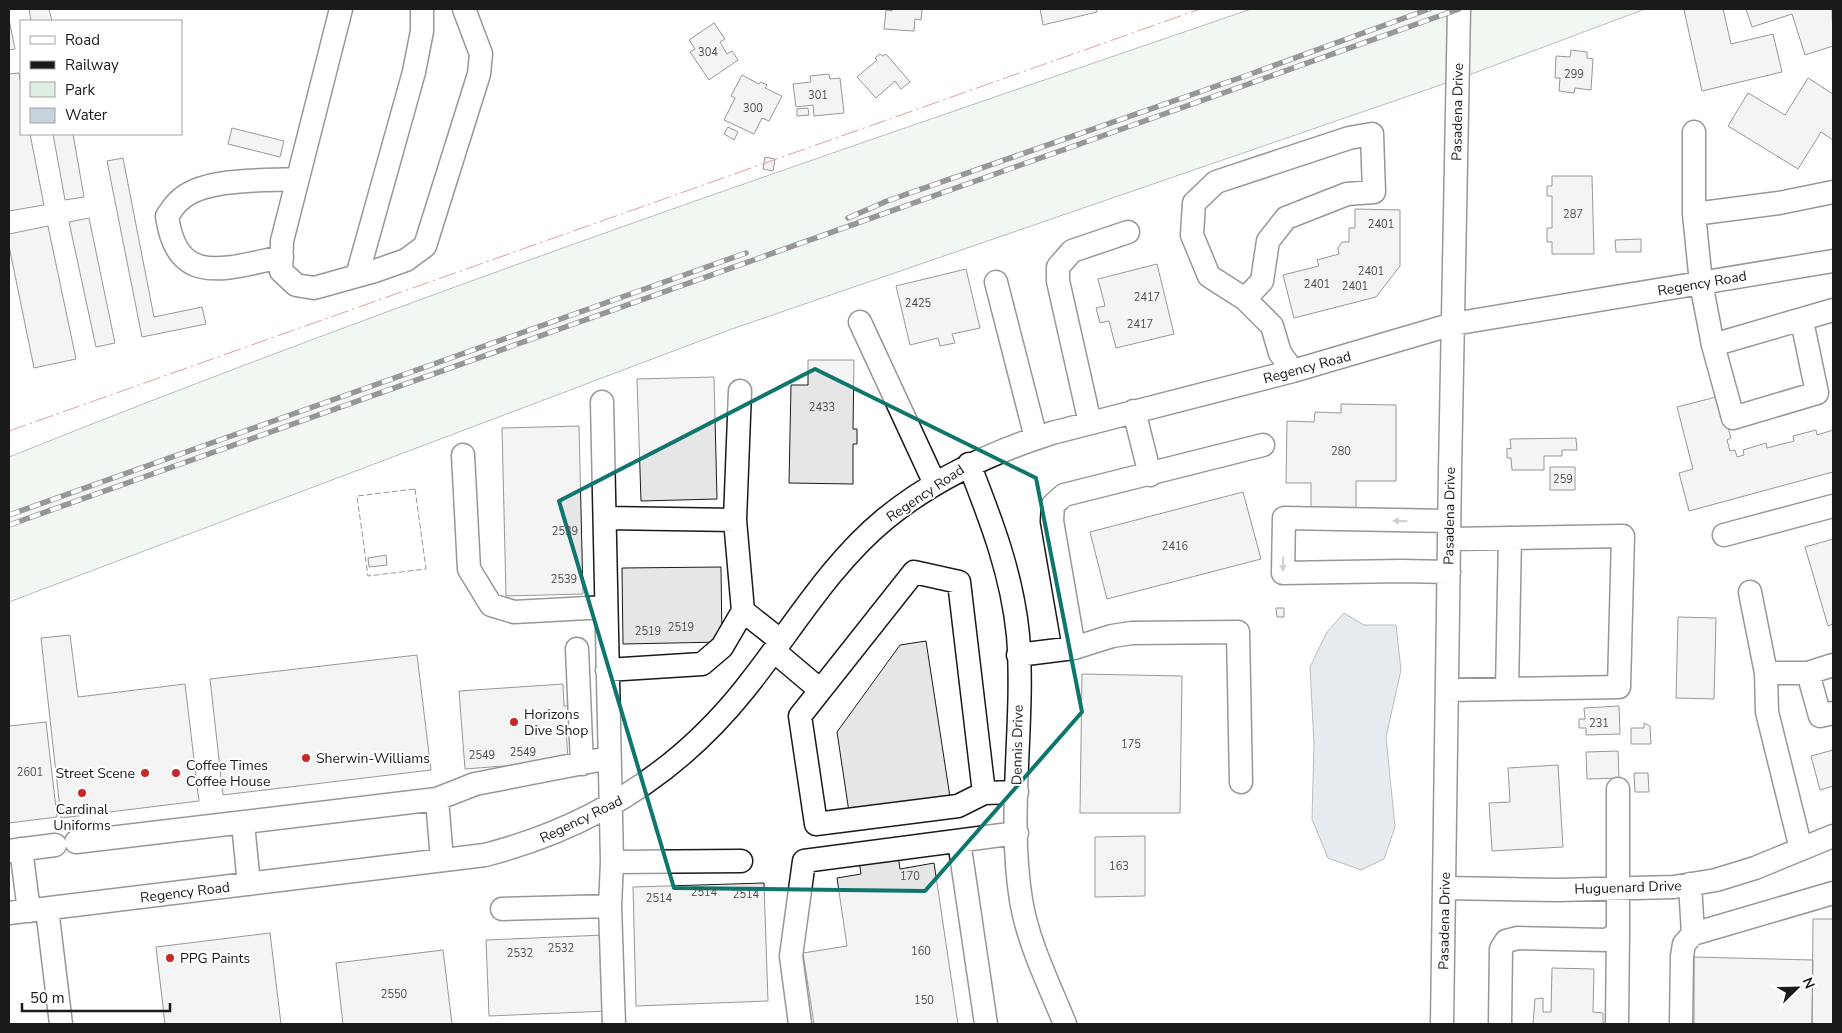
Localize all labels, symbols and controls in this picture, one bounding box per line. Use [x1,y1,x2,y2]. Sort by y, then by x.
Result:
legend [20,20,182,135]
text: Road [65,30,100,50]
house number: 304 [698,45,718,60]
text: Railway [65,55,119,75]
street label: Pasadena Drive [1447,63,1468,161]
house number: 299 [1564,67,1584,82]
text: Park [65,80,95,100]
house number: 301 [808,88,828,103]
house number: 300 [743,101,763,116]
text: Water [65,105,108,125]
house number: 287 [1563,207,1583,222]
house number: 2401 [1368,217,1394,232]
house number: 2401 [1358,264,1384,279]
street label: Regency Road [1656,266,1748,301]
house number: 2401 [1304,277,1330,292]
house number: 2401 [1342,279,1368,294]
house number: 2417 [1134,290,1160,305]
house number: 2425 [905,296,932,311]
house number: 2417 [1127,317,1153,332]
street label: Regency Road [1261,347,1353,388]
house number: 2433 [809,400,835,415]
house number: 280 [1331,444,1351,459]
street label: Regency Road [883,460,968,527]
street label: Pasadena Drive [1439,467,1460,565]
house number: 259 [1553,472,1573,487]
one-way arrow [1392,517,1408,525]
house number: 2539 [552,524,578,539]
house number: 2416 [1162,539,1189,554]
one-way arrow [1279,556,1287,572]
house number: 2539 [551,572,577,587]
house number: 2519 [668,620,694,635]
house number: 2519 [635,624,661,639]
place label: Horizons Dive Shop [524,705,588,740]
street label: Dennis Drive [1007,705,1028,785]
marker: Horizons Dive Shop [508,716,520,728]
house number: 231 [1589,716,1609,731]
house number: 175 [1121,737,1141,752]
house number: 2549 [510,745,536,760]
house number: 2549 [469,748,495,763]
place label: Sherwin-Williams [316,749,430,768]
marker: Sherwin-Williams [300,752,312,764]
place label: Coffee Times Coffee House [186,756,271,791]
place label: Street Scene [55,764,135,783]
house number: 2601 [17,765,43,780]
marker: Street Scene [139,767,151,779]
marker: Coffee Times Coffee House [170,767,182,779]
marker: Cardinal Uniforms [76,787,88,799]
street label: Regency Road [537,791,626,848]
place label: Cardinal Uniforms [53,800,111,835]
house number: 163 [1109,859,1129,874]
house number: 170 [900,869,920,884]
street label: Pasadena Drive [1434,872,1455,970]
street label: Huguenard Drive [1574,876,1682,899]
street label: Regency Road [139,878,231,907]
house number: 2514 [691,885,718,900]
house number: 2514 [733,887,760,902]
house number: 2514 [646,891,673,906]
house number: 2532 [548,941,574,956]
house number: 160 [911,944,931,959]
house number: 2532 [507,946,533,961]
place label: PPG Paints [180,949,250,968]
marker: PPG Paints [164,952,176,964]
north arrow [1772,963,1822,1013]
text: N [1798,975,1819,992]
scale bar [22,980,170,1012]
house number: 2550 [381,987,408,1002]
text: 50 m [30,988,65,1008]
house number: 150 [914,993,934,1008]

